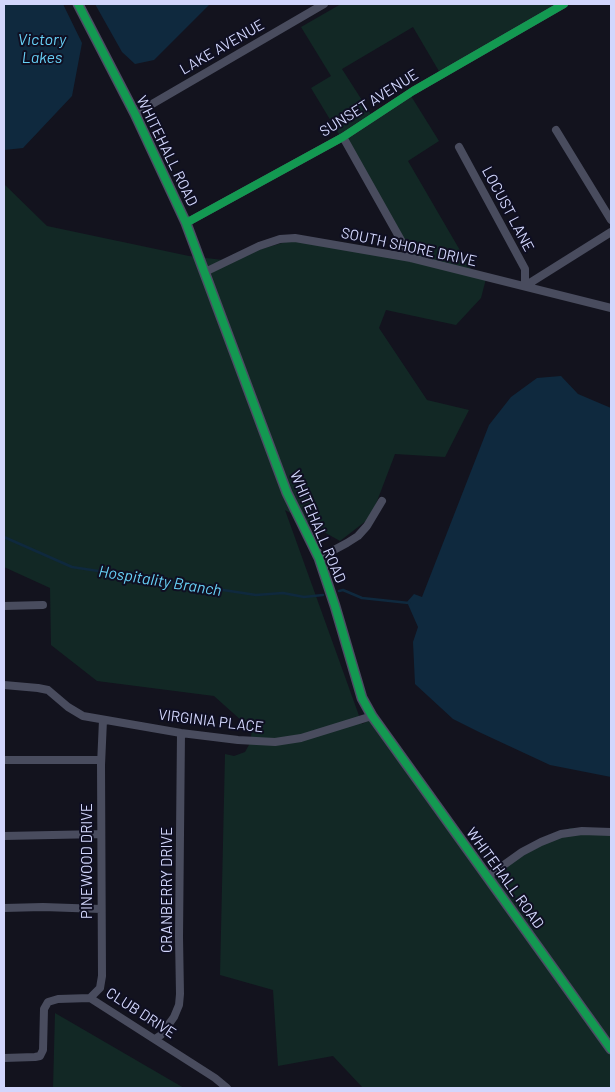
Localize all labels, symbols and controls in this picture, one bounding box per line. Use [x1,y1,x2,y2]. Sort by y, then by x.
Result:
street label: LAKE AVENUE [177,16,267,78]
water label: Victory Lakes [18,30,66,68]
street label: SUNSET AVENUE [316,65,422,141]
street label: WHITEHALL ROAD [133,93,201,209]
street label: LOCUST LANE [478,163,538,255]
street label: SOUTH SHORE DRIVE [339,224,479,270]
street label: WHITEHALL ROAD [286,468,350,586]
water label: Hospitality Branch [97,562,223,600]
street label: VIRGINIA PLACE [157,706,265,736]
street label: PINEWOOD DRIVE [78,803,96,919]
street label: WHITEHALL ROAD [462,824,548,932]
street label: CRANBERRY DRIVE [158,827,176,953]
street label: CLUB DRIVE [103,984,179,1042]

